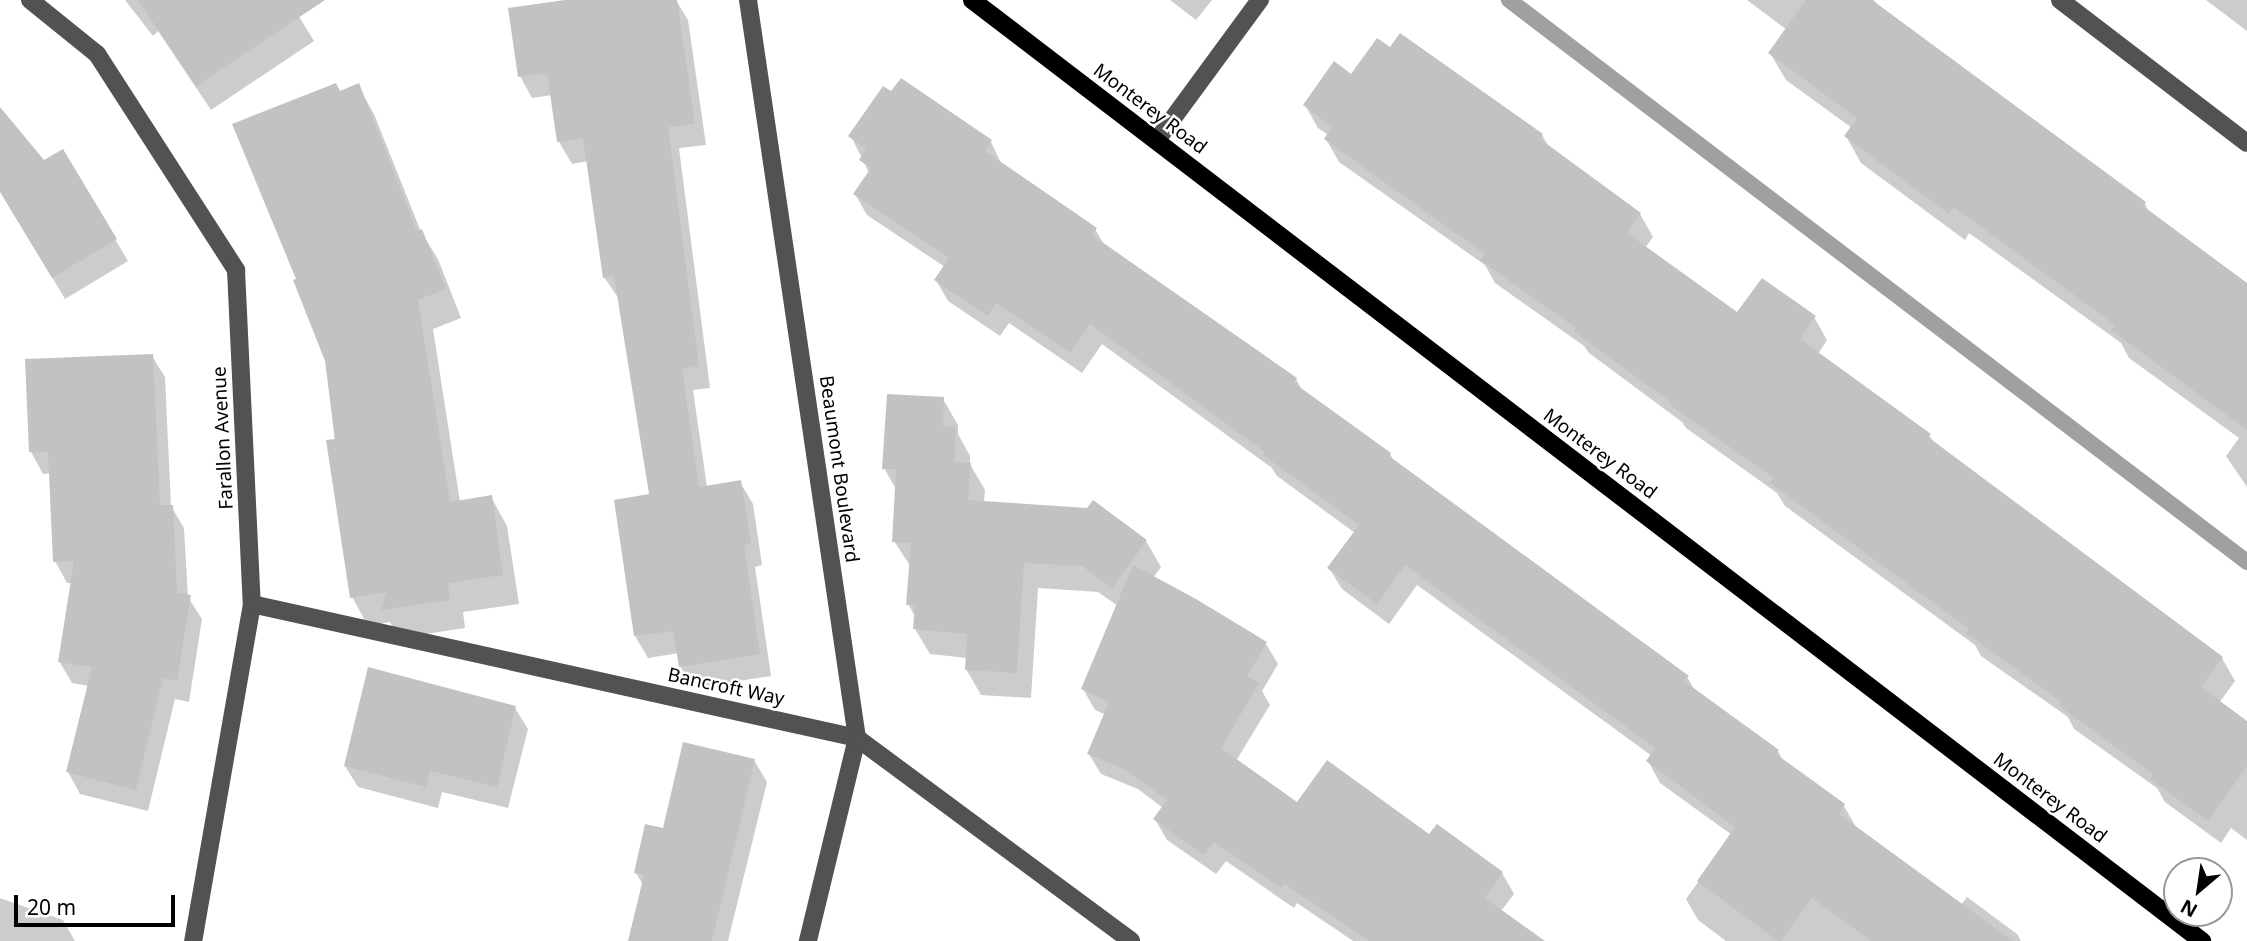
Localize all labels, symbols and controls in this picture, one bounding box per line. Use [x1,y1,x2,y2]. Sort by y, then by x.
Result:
street label: Monterey Road [1089,59,1211,159]
street label: Farallon Avenue [208,366,238,510]
street label: Beaumont Boulevard [815,374,863,564]
street label: Monterey Road [1539,404,1661,504]
street label: Bancroft Way [666,663,786,711]
street label: Monterey Road [1989,748,2111,848]
north arrow [2163,857,2233,927]
scale bar [18,881,178,925]
text: 20 m [27,893,76,921]
text: N [2176,894,2202,924]

